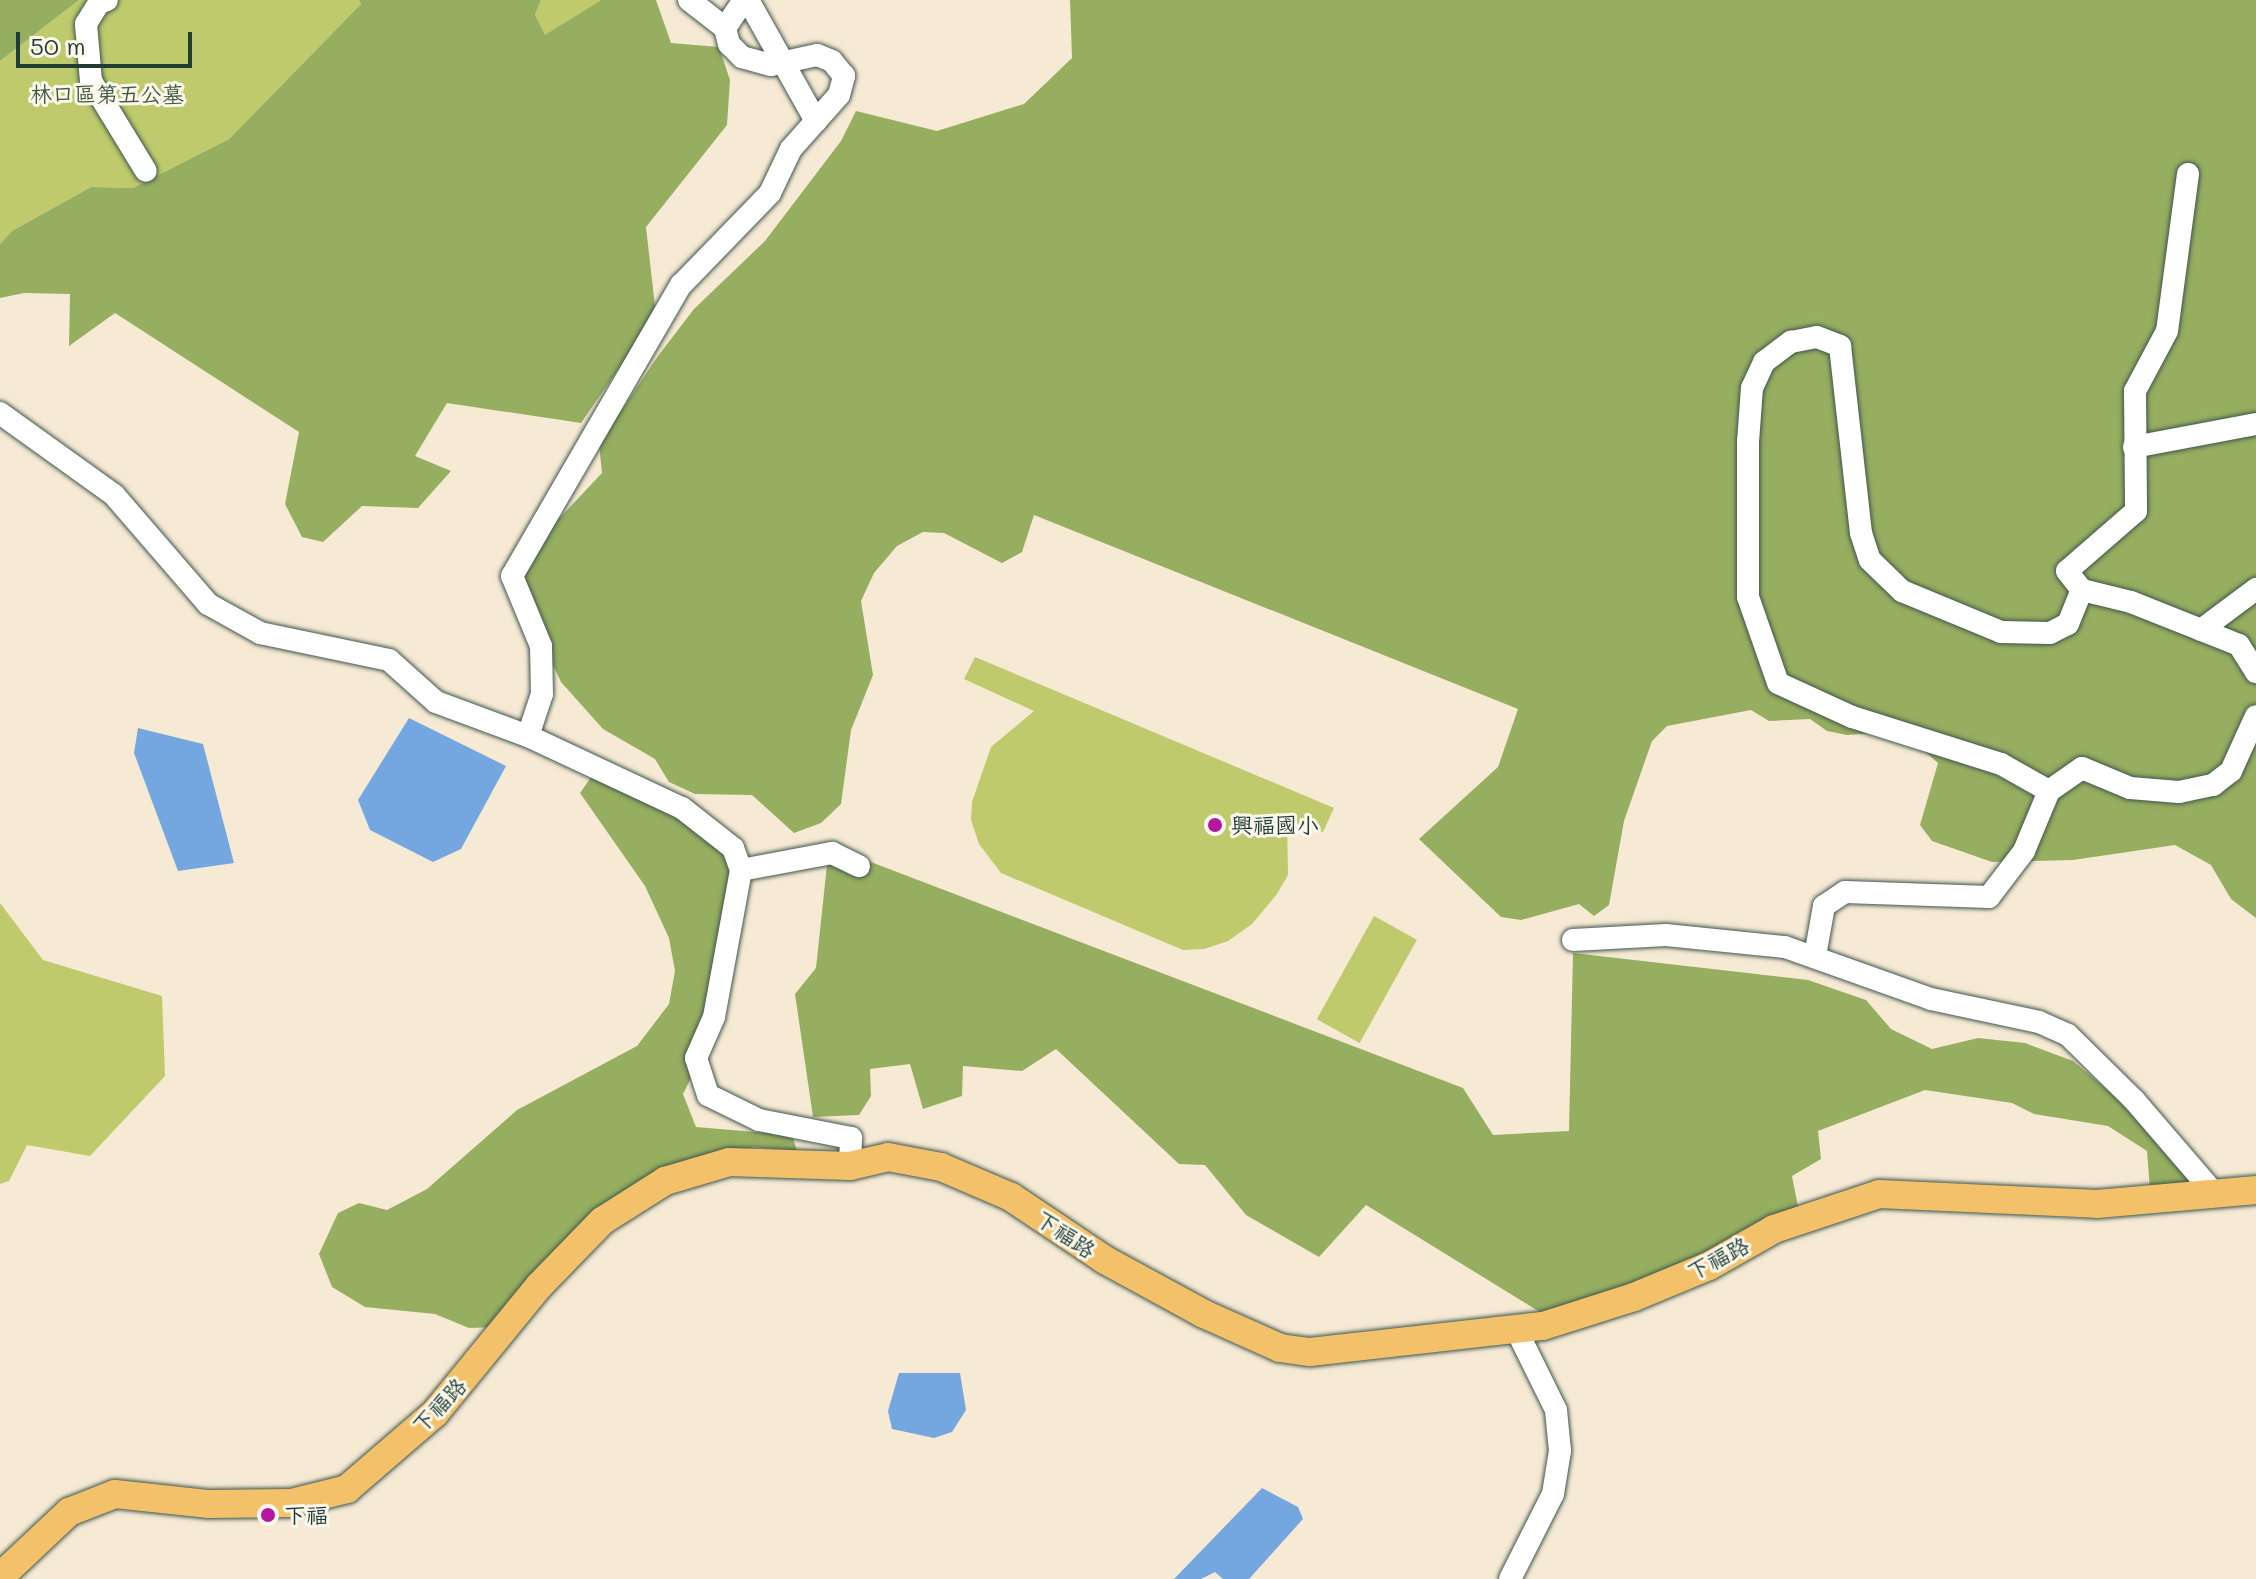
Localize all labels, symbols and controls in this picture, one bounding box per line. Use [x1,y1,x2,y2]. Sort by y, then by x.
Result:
scale bar [20,16,196,66]
text: 50 m [30,30,86,61]
park label: 林口區第五公墓 [30,81,184,107]
place label: 興福國小 [1231,812,1319,838]
marker: 興福國小 [1206,816,1224,834]
street label: 下福路 [1031,1205,1101,1263]
street label: 下福路 [1683,1231,1753,1285]
street label: 下福路 [407,1372,471,1438]
place label: 下福 [284,1502,328,1528]
marker: 下福 [259,1506,277,1524]

